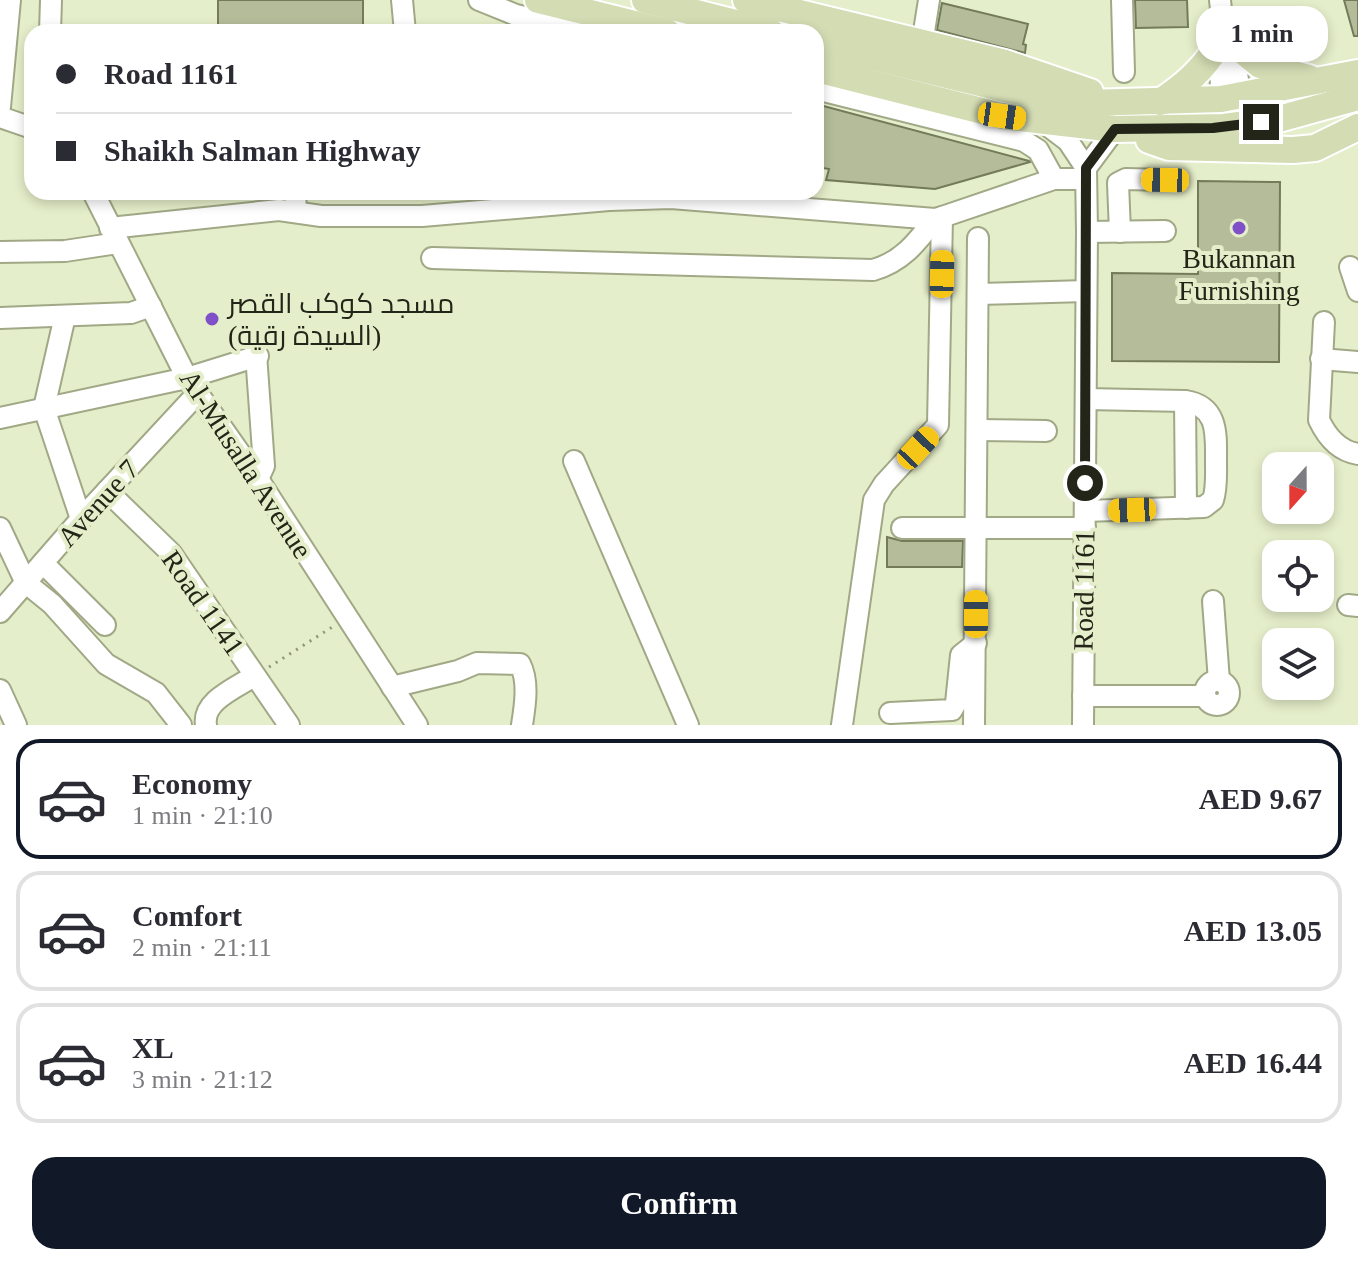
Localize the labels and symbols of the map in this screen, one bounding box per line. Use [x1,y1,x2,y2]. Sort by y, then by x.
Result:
callout: 1 min [1195,6,1327,62]
car [977,101,1027,131]
route end [1243,104,1279,140]
car [1141,168,1189,192]
marker: Bukannan Furnishing [1230,219,1248,237]
place label: Bukannan Furnishing [1178,243,1300,306]
car [930,250,954,298]
place label: مسجد كوكب القصر (السيدة رقية) [226,288,454,351]
marker: مسجد كوكب القصر (السيدة رقية) [203,310,221,328]
street label: Al-Musalla Avenue [174,364,318,564]
car [893,422,943,474]
north arrow [1262,452,1334,524]
street label: Avenue 7 [51,453,145,553]
route start [1067,465,1103,501]
car [1108,497,1156,523]
street label: Road 1161 [1067,529,1101,651]
street label: Road 1141 [156,545,250,661]
car [964,590,988,638]

